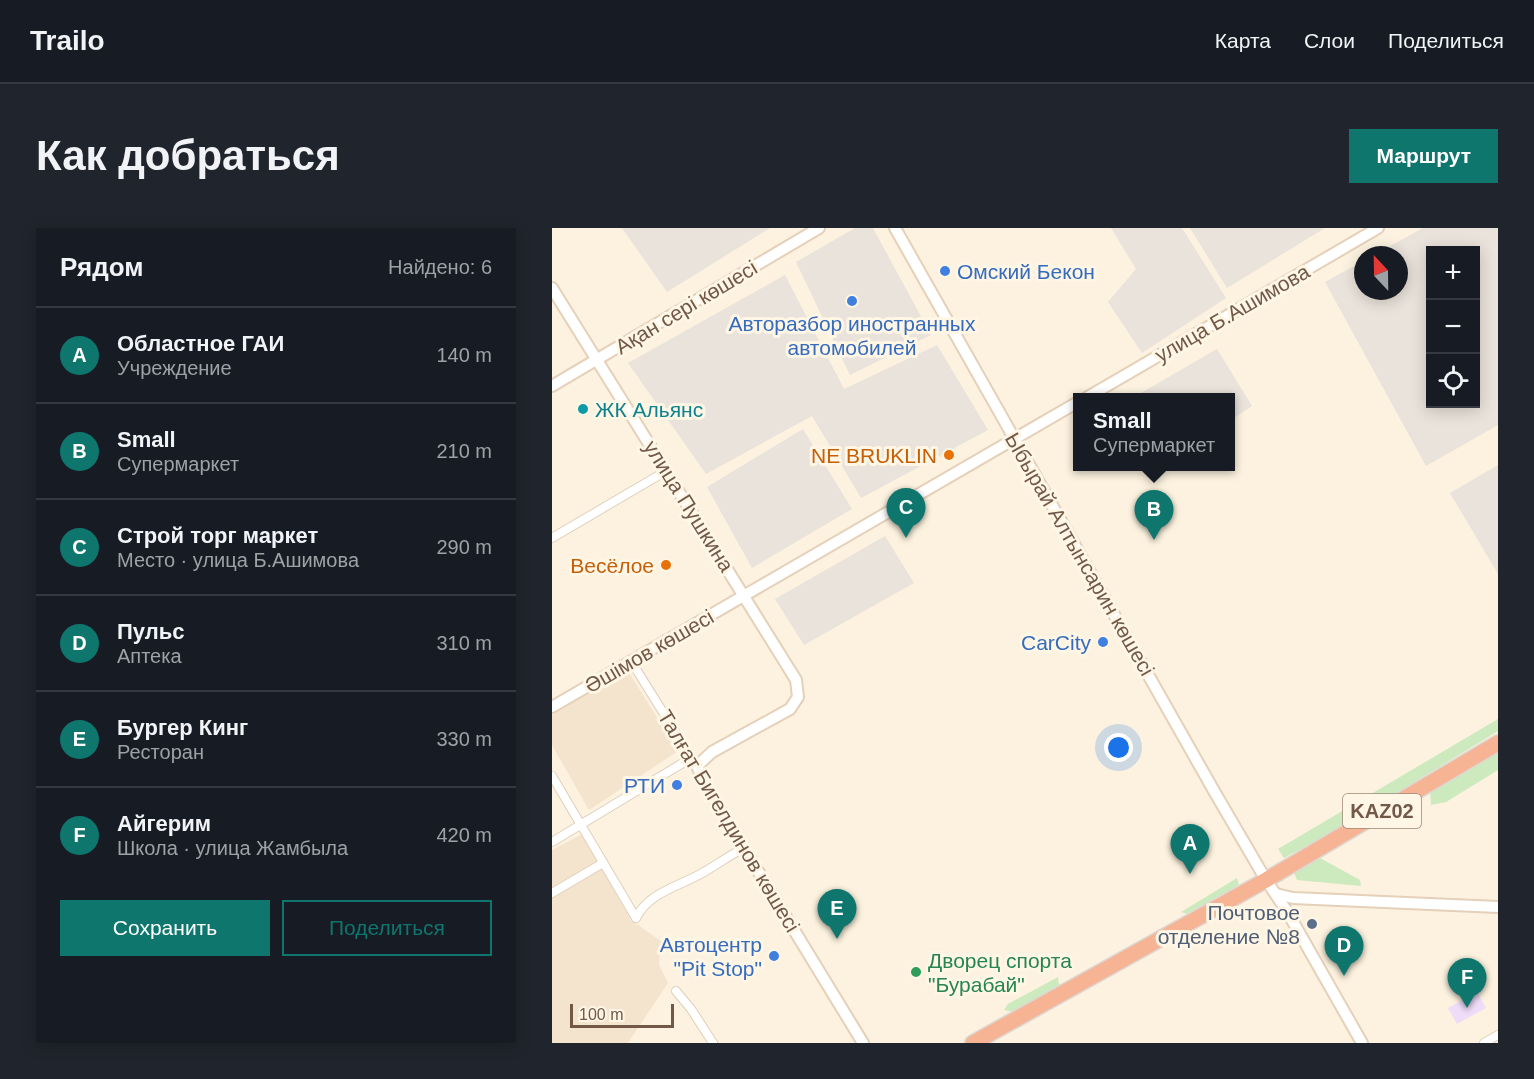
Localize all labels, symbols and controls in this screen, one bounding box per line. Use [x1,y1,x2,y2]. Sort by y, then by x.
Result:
text: Trailo [30,25,105,56]
text: Карта [1215,29,1271,52]
text: Слои [1304,29,1355,52]
text: Поделиться [1388,29,1504,52]
button: Маршрут [1349,129,1498,183]
text: Как добраться [36,132,340,179]
north arrow [1354,246,1408,300]
map controls [1426,246,1480,408]
button: + [1426,246,1480,300]
text: Рядом [60,252,143,282]
text: Найдено: 6 [388,256,492,278]
street label: Ақан сері көшесі [611,256,761,358]
street label: улица Б.Ашимова [1151,259,1314,367]
place label: Омский Бекон [957,260,1095,283]
marker: Омский Бекон [938,264,952,278]
marker: Авторазбор иностранных автомобилей [845,294,859,308]
button: − [1426,300,1480,354]
place label: Авторазбор иностранных автомобилей [729,312,976,359]
text: Областное ГАИ [117,331,284,356]
text: A [72,344,87,366]
text: 140 m [436,344,492,366]
button: locate [1426,354,1480,408]
text: Учреждение [117,357,232,379]
popup [1073,393,1235,471]
place label: ЖК Альянс [595,398,703,421]
marker: ЖК Альянс [576,402,590,416]
text: Small [1093,408,1152,433]
text: Small [117,427,176,452]
street label: Ыбырай Алтынсарин көшесі [1001,428,1159,680]
text: Супермаркет [1093,434,1215,456]
street label: улица Пушкина [639,436,739,576]
text: B [72,440,87,462]
text: 210 m [436,440,492,462]
place label: NE BRUKLIN [811,444,937,467]
marker: NE BRUKLIN [942,448,956,462]
text: Супермаркет [117,453,239,475]
pin: C [886,488,926,538]
pin: B [1134,490,1174,540]
text: Строй торг маркет [117,523,318,548]
text: C [72,536,87,558]
text: 290 m [436,536,492,558]
text: Место · улица Б.Ашимова [117,549,359,571]
place label: Весёлое [570,554,654,577]
marker: Весёлое [659,558,673,572]
street label: Әшімов көшесі [580,605,718,697]
text: Пульс [117,619,185,644]
place label: CarCity [1021,631,1091,654]
text: D [72,632,87,654]
text: 310 m [436,632,492,654]
marker: CarCity [1096,635,1110,649]
text: Аптека [117,645,182,667]
street label: Талғат Бигелдинов көшесі [653,706,805,936]
text: Бургер Кинг [117,715,248,740]
text: E [73,728,86,750]
text: 330 m [436,728,492,750]
your location [1104,733,1133,762]
text: Ресторан [117,741,204,763]
place label: РТИ [624,774,665,797]
marker: РТИ [670,778,684,792]
road number: KАZ02 [1343,794,1421,828]
text: Айгерим [117,811,211,836]
text: F [73,824,86,846]
text: 420 m [436,824,492,846]
pin: A [1170,824,1210,874]
text: Школа · улица Жамбыла [117,837,348,859]
pin: E [818,890,856,939]
button: Сохранить [60,900,270,956]
button: Поделиться [282,900,492,956]
place label: Почтовое отделение №8 [1158,901,1300,948]
marker: Почтовое отделение №8 [1305,917,1319,931]
pin: D [1324,926,1364,976]
place label: Автоцентр "Pit Stop" [660,933,762,980]
marker: Автоцентр "Pit Stop" [767,949,781,963]
place label: Дворец спорта "Бурабай" [928,949,1072,996]
pin: F [1448,958,1486,1008]
marker: Дворец спорта "Бурабай" [909,965,923,979]
scale bar [570,1001,674,1028]
text: 100 m [579,1006,623,1023]

